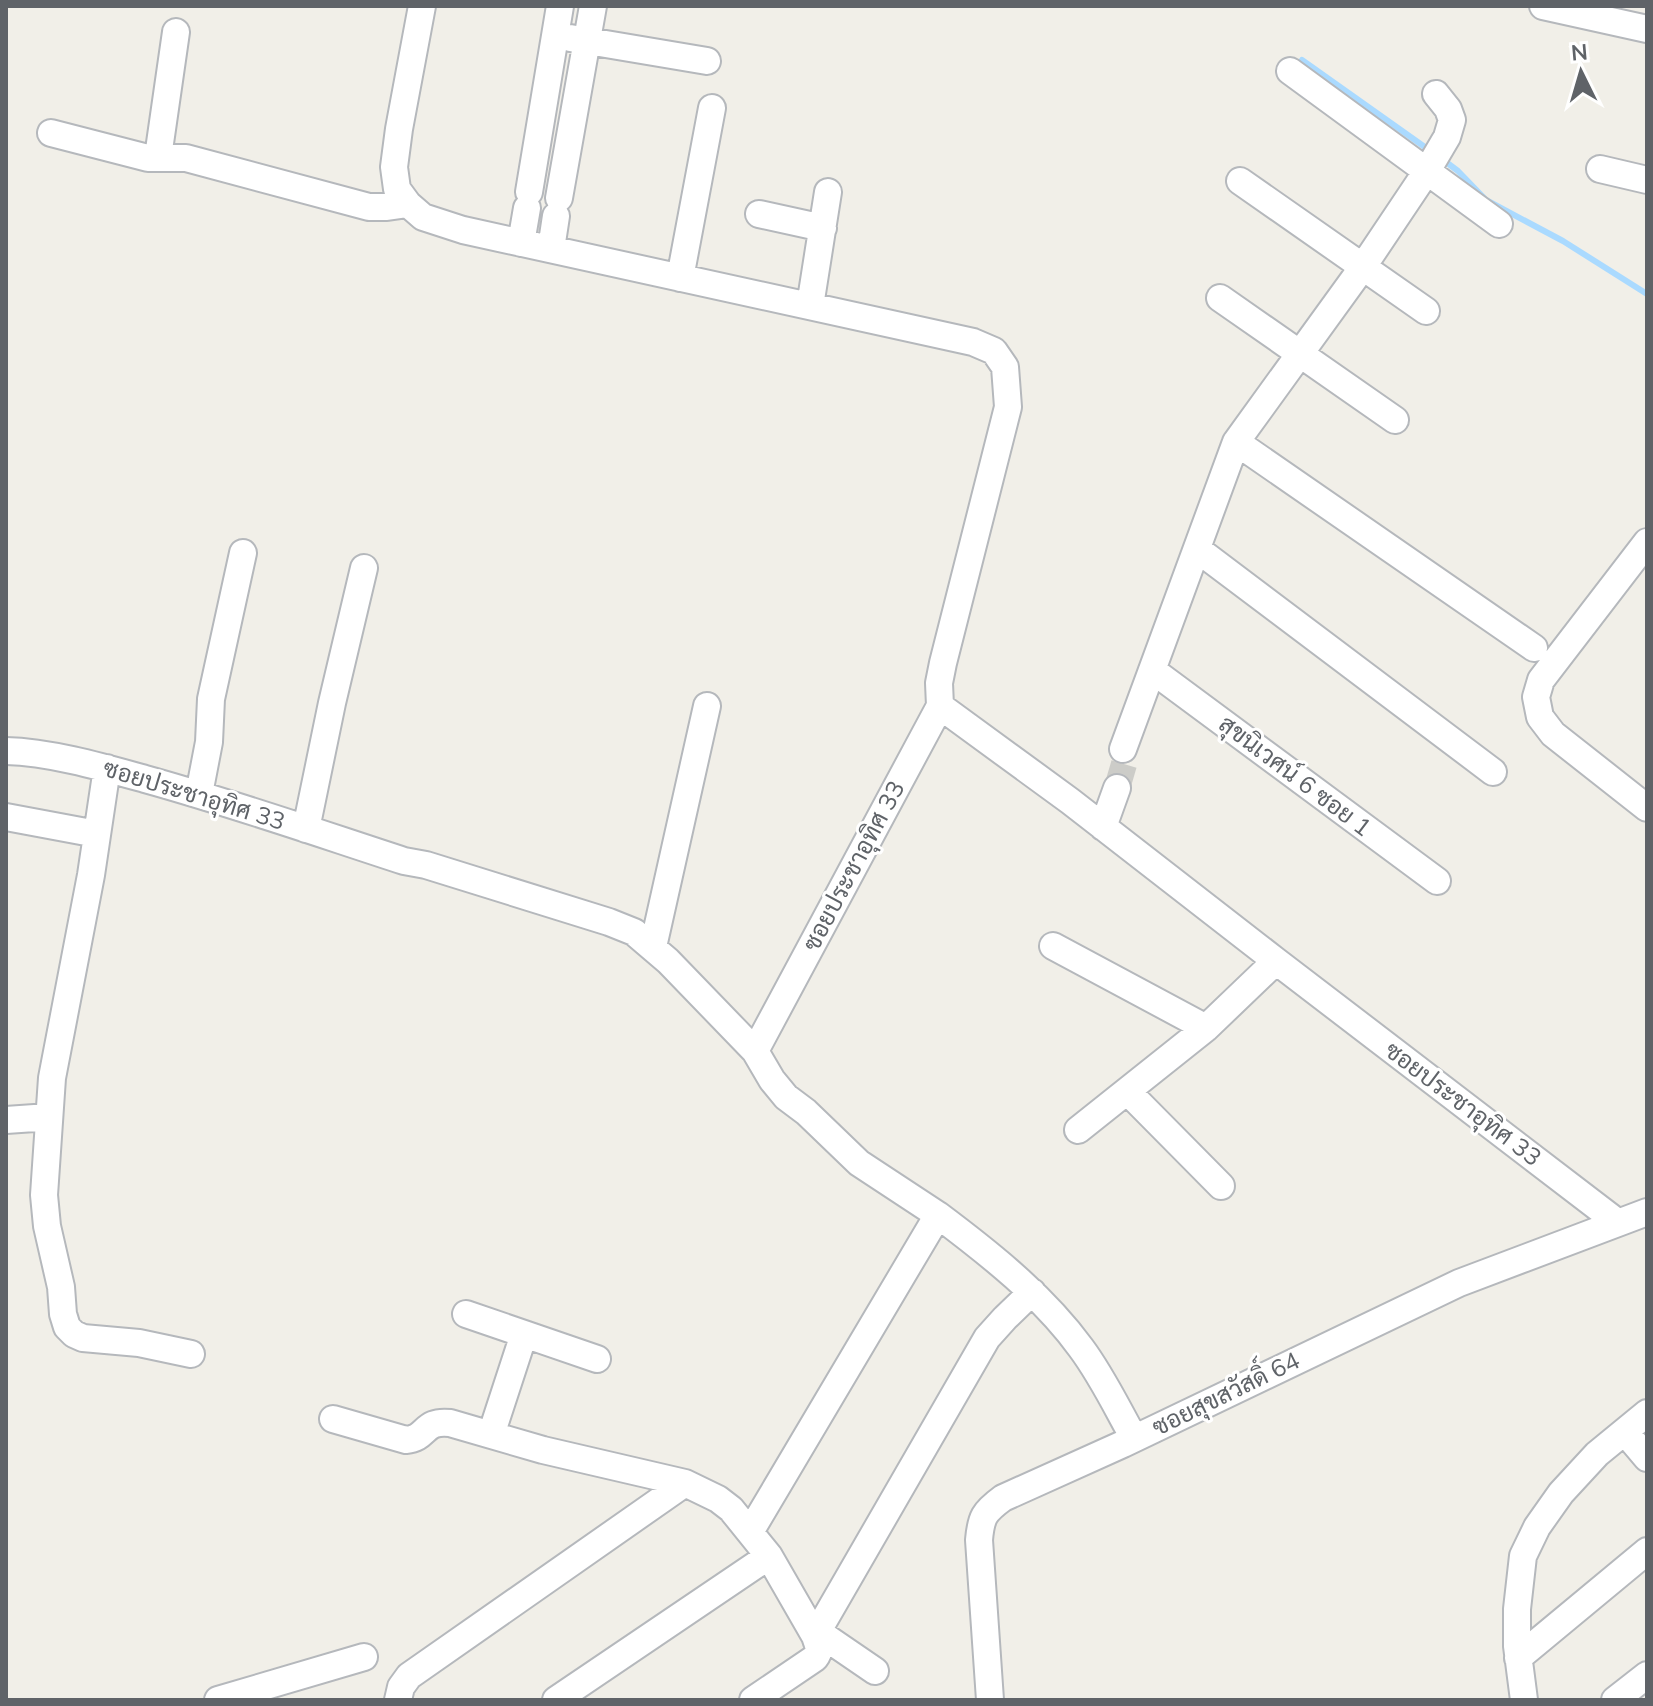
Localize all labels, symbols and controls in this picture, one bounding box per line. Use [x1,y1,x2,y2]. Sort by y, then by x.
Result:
north arrow [1541,32,1621,112]
text: N [1570,37,1589,67]
street label: สุขนิเวศน์ 6 ซอย 1 [1212,708,1378,844]
street label: ซอยประชาอุทิศ 33 [99,752,289,838]
street label: ซอยประชาอุทิศ 33 [796,775,912,957]
street label: ซอยประชาอุทิศ 33 [1378,1035,1548,1173]
street label: ซอยสุขสวัสดิ์ 64 [1144,1339,1305,1443]

